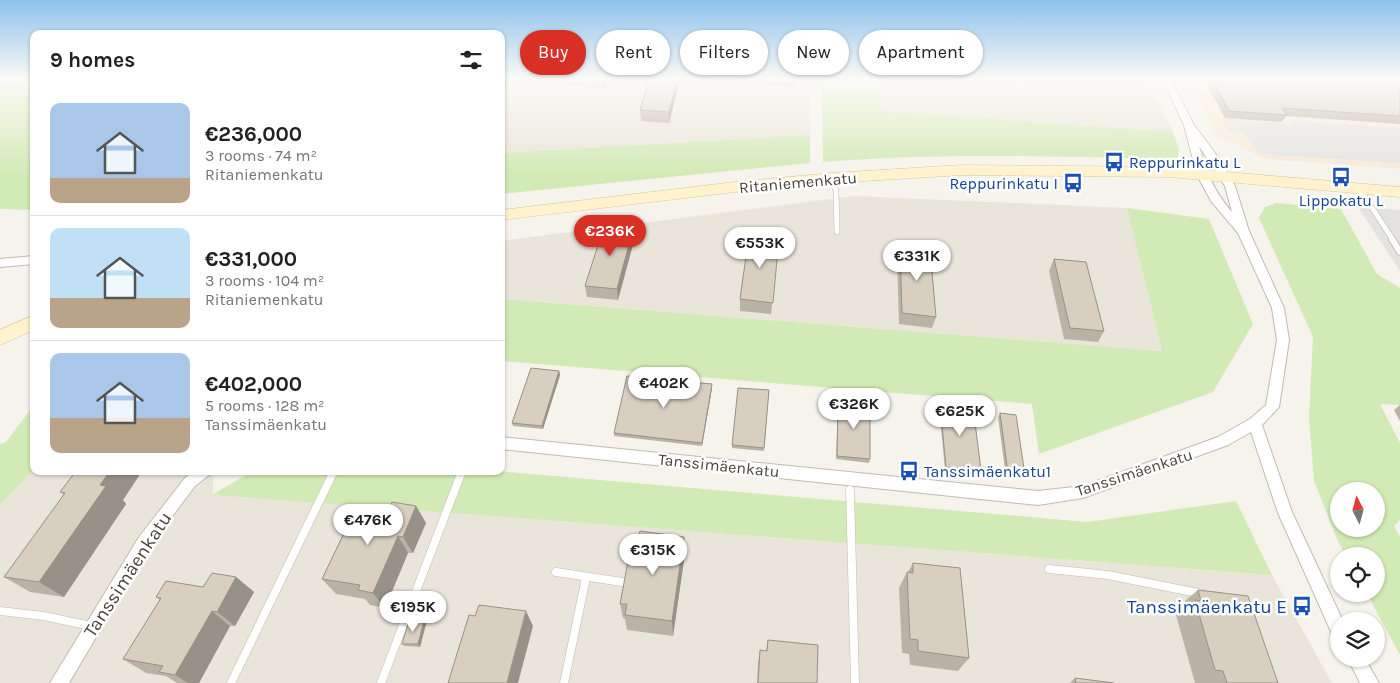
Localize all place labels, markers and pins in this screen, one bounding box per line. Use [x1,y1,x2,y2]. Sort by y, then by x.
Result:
bus stop icon: Reppurinkatu L [1103,151,1125,173]
place label: Reppurinkatu L [1129,153,1241,172]
bus stop icon: Lippokatu L [1330,166,1352,188]
bus stop icon: Reppurinkatu I [1062,172,1084,194]
place label: Reppurinkatu I [950,174,1058,193]
place label: Lippokatu L [1299,191,1384,210]
pin: €236K [575,214,645,257]
pin: €553K [725,226,795,269]
pin: €331K [882,240,952,282]
pin: €402K [629,366,699,409]
pin: €326K [819,388,889,430]
pin: €625K [925,394,995,437]
bus stop icon: Tanssimäenkatu1 [898,460,920,482]
place label: Tanssimäenkatu1 [924,462,1051,481]
pin: €476K [333,504,403,546]
pin: €315K [618,534,688,576]
pin: €195K [378,590,448,633]
bus stop icon: Tanssimäenkatu E [1291,595,1313,617]
place label: Tanssimäenkatu E [1127,596,1287,618]

